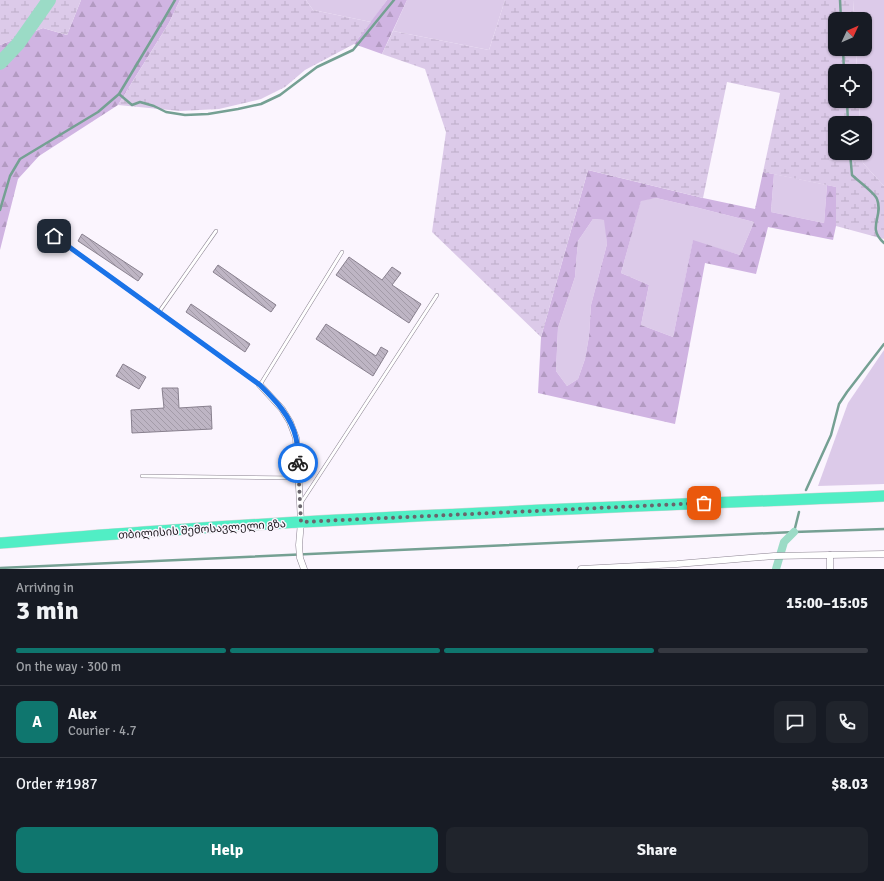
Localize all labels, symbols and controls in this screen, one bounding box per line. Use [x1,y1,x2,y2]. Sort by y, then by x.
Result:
north arrow [828,12,872,56]
map controls [828,12,872,160]
button: locate [828,64,872,108]
button: layers [828,116,872,160]
pin [37,219,71,253]
icon: home [43,225,65,247]
courier [278,443,318,483]
icon: bike [287,452,309,474]
pin [687,486,721,520]
icon: bag [693,492,715,514]
street label: თბილისის შემოსავლელი გზა [118,517,286,542]
text: Arriving in [16,580,74,596]
text: 15:00–15:05 [786,594,868,612]
text: 3 min [16,595,79,627]
text: On the way · 300 m [16,659,121,675]
button: chat [774,701,816,743]
button: phone [826,701,868,743]
text: Alex [68,705,97,723]
text: A [32,713,42,731]
text: Courier · 4.7 [68,723,137,739]
text: Order #1987 [16,775,98,793]
text: $8.03 [831,775,868,793]
button: Help [16,827,438,873]
button: Share [446,827,868,873]

